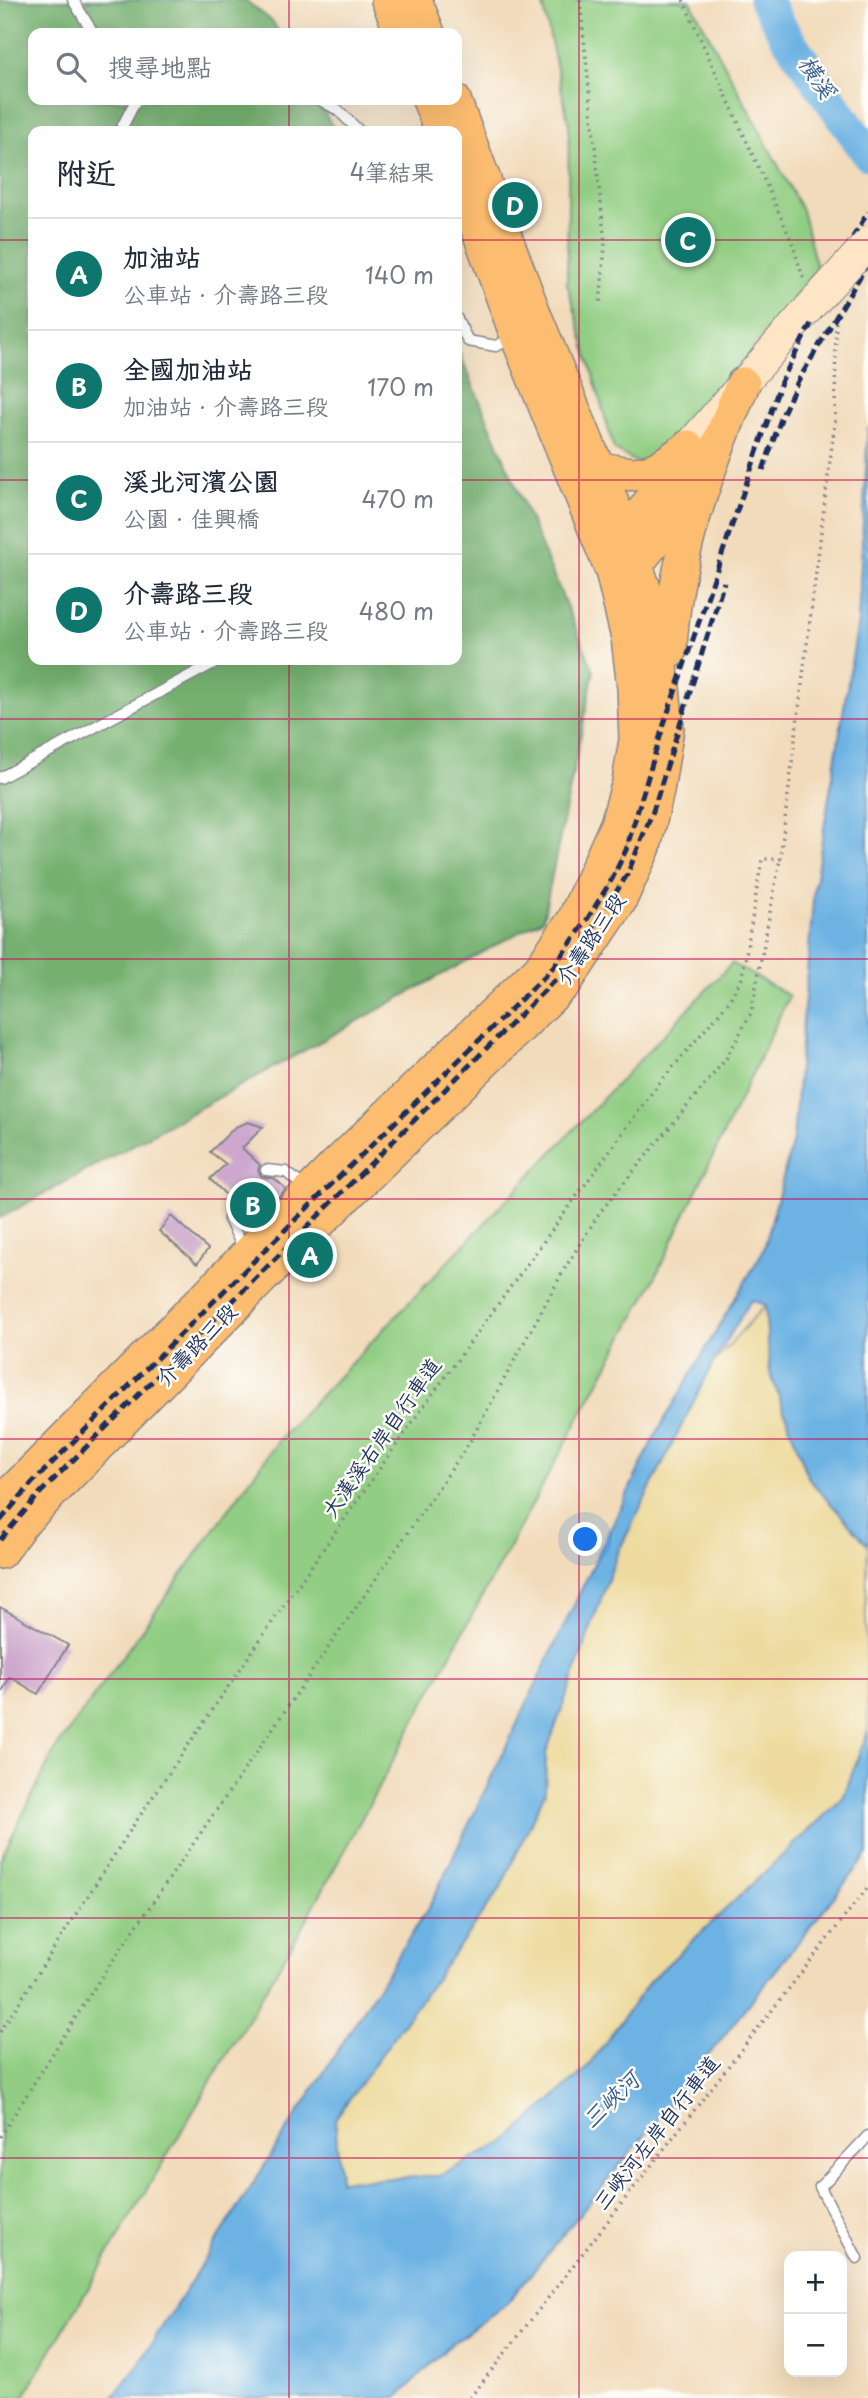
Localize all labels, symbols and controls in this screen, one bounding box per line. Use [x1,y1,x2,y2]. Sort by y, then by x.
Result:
search box [28,28,462,105]
text: 搜尋地點 [108,47,212,86]
water label: 橫溪 [791,47,847,107]
icon: search [52,48,90,86]
text: 附近 [56,149,116,194]
text: 4筆結果 [350,154,434,189]
pin: D [492,179,538,231]
pin: C [665,214,711,266]
text: 加油站 [123,237,201,276]
text: A [70,257,88,292]
text: 140 m [365,257,434,292]
text: 公車站 · 介壽路三段 [123,276,329,311]
text: 全國加油站 [123,349,253,388]
text: B [71,369,87,404]
text: 170 m [367,369,434,404]
text: 加油站 · 介壽路三段 [123,388,329,423]
text: 溪北河濱公園 [123,461,279,500]
text: C [70,481,88,516]
text: 470 m [361,481,434,516]
text: 公園 · 佳興橋 [123,500,260,535]
text: 介壽路三段 [123,573,253,612]
text: D [70,593,88,628]
text: 480 m [359,593,434,628]
text: 公車站 · 介壽路三段 [123,612,329,647]
street label: 介壽路三段 [547,885,632,990]
pin: B [230,1179,276,1231]
pin: A [287,1229,333,1281]
street label: 介壽路三段 [148,1295,244,1392]
street label: 大漢溪右岸自行車道 [313,1350,448,1523]
your location [568,1522,602,1556]
street label: 三峽河左岸自行車道 [585,2047,726,2216]
water label: 三峽河 [573,2060,650,2135]
map controls [784,2251,847,2377]
button: + [784,2251,847,2314]
button: − [784,2314,847,2377]

